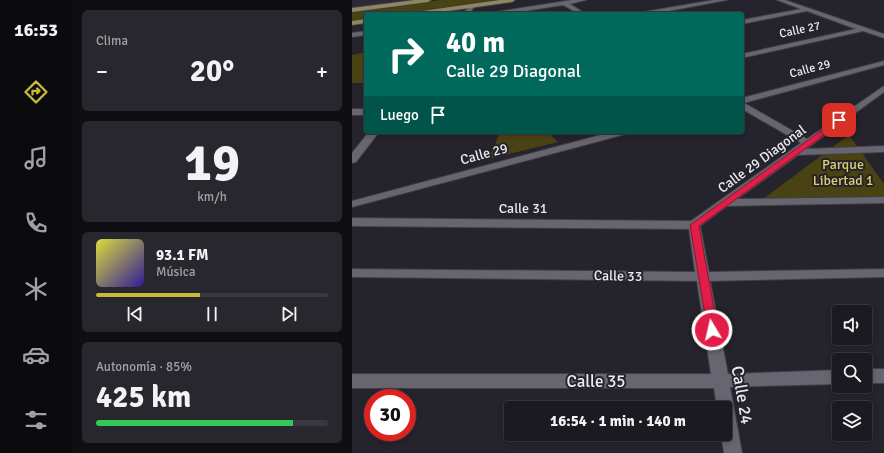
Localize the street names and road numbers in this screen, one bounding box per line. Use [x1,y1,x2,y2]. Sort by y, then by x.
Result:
street label: Calle 27 [778,18,822,42]
street label: Calle 29 [788,56,832,82]
street label: Calle 29 Diagonal [714,121,810,197]
street label: Calle 29 [458,140,510,168]
street label: Calle 31 [499,200,547,217]
street label: Calle 33 [594,267,642,285]
street label: Calle 24 [727,364,757,426]
street label: Calle 35 [566,371,626,392]

